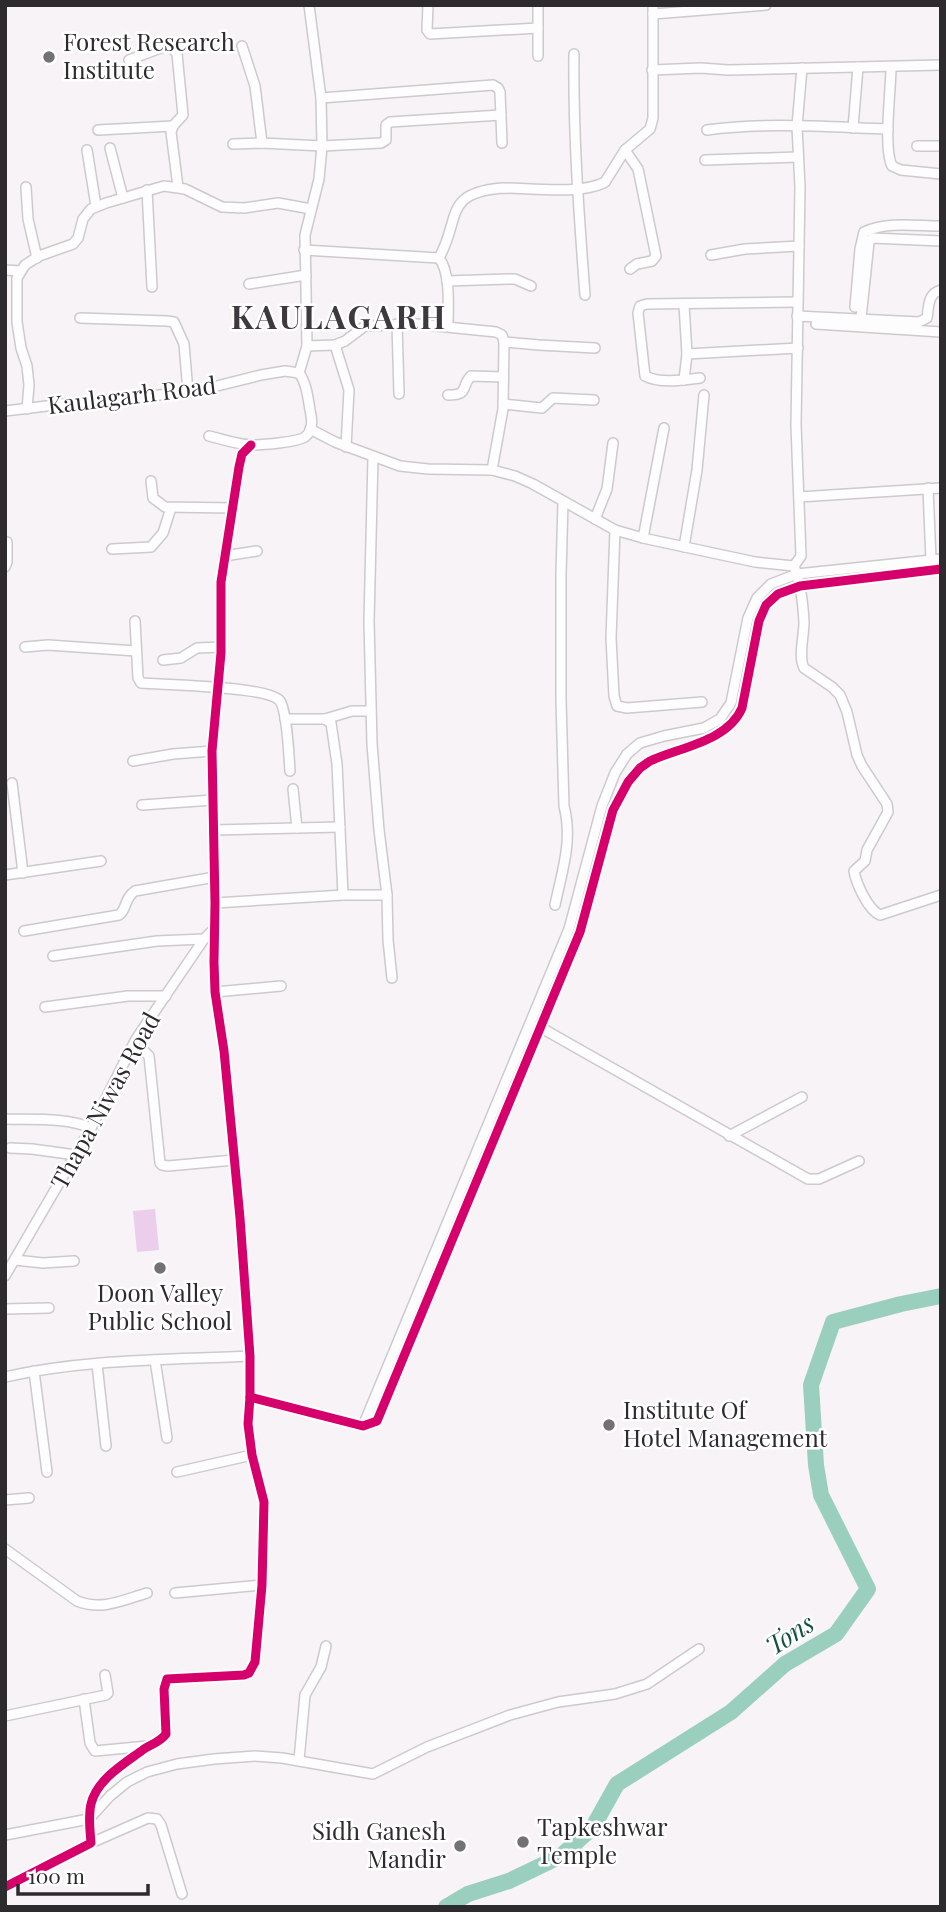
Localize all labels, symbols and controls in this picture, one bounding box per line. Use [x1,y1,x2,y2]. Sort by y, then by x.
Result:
place label: Forest Research Institute [63,25,235,85]
marker: Forest Research Institute [41,49,57,65]
district label: KAULAGARH [231,294,447,337]
street label: Kaulagarh Road [46,368,218,420]
street label: Thapa Niwas Road [42,1006,166,1194]
marker: Doon Valley Public School [152,1260,168,1276]
place label: Doon Valley Public School [88,1276,232,1336]
place label: Institute Of Hotel Management [623,1393,828,1453]
marker: Institute Of Hotel Management [601,1417,617,1433]
water label: Tons [758,1605,820,1662]
place label: Tapkeshwar Temple [537,1810,668,1870]
place label: Sidh Ganesh Mandir [312,1814,446,1874]
marker: Tapkeshwar Temple [515,1834,531,1850]
marker: Sidh Ganesh Mandir [452,1838,468,1854]
scale bar [18,1853,147,1897]
text: 100 m [28,1861,85,1889]

